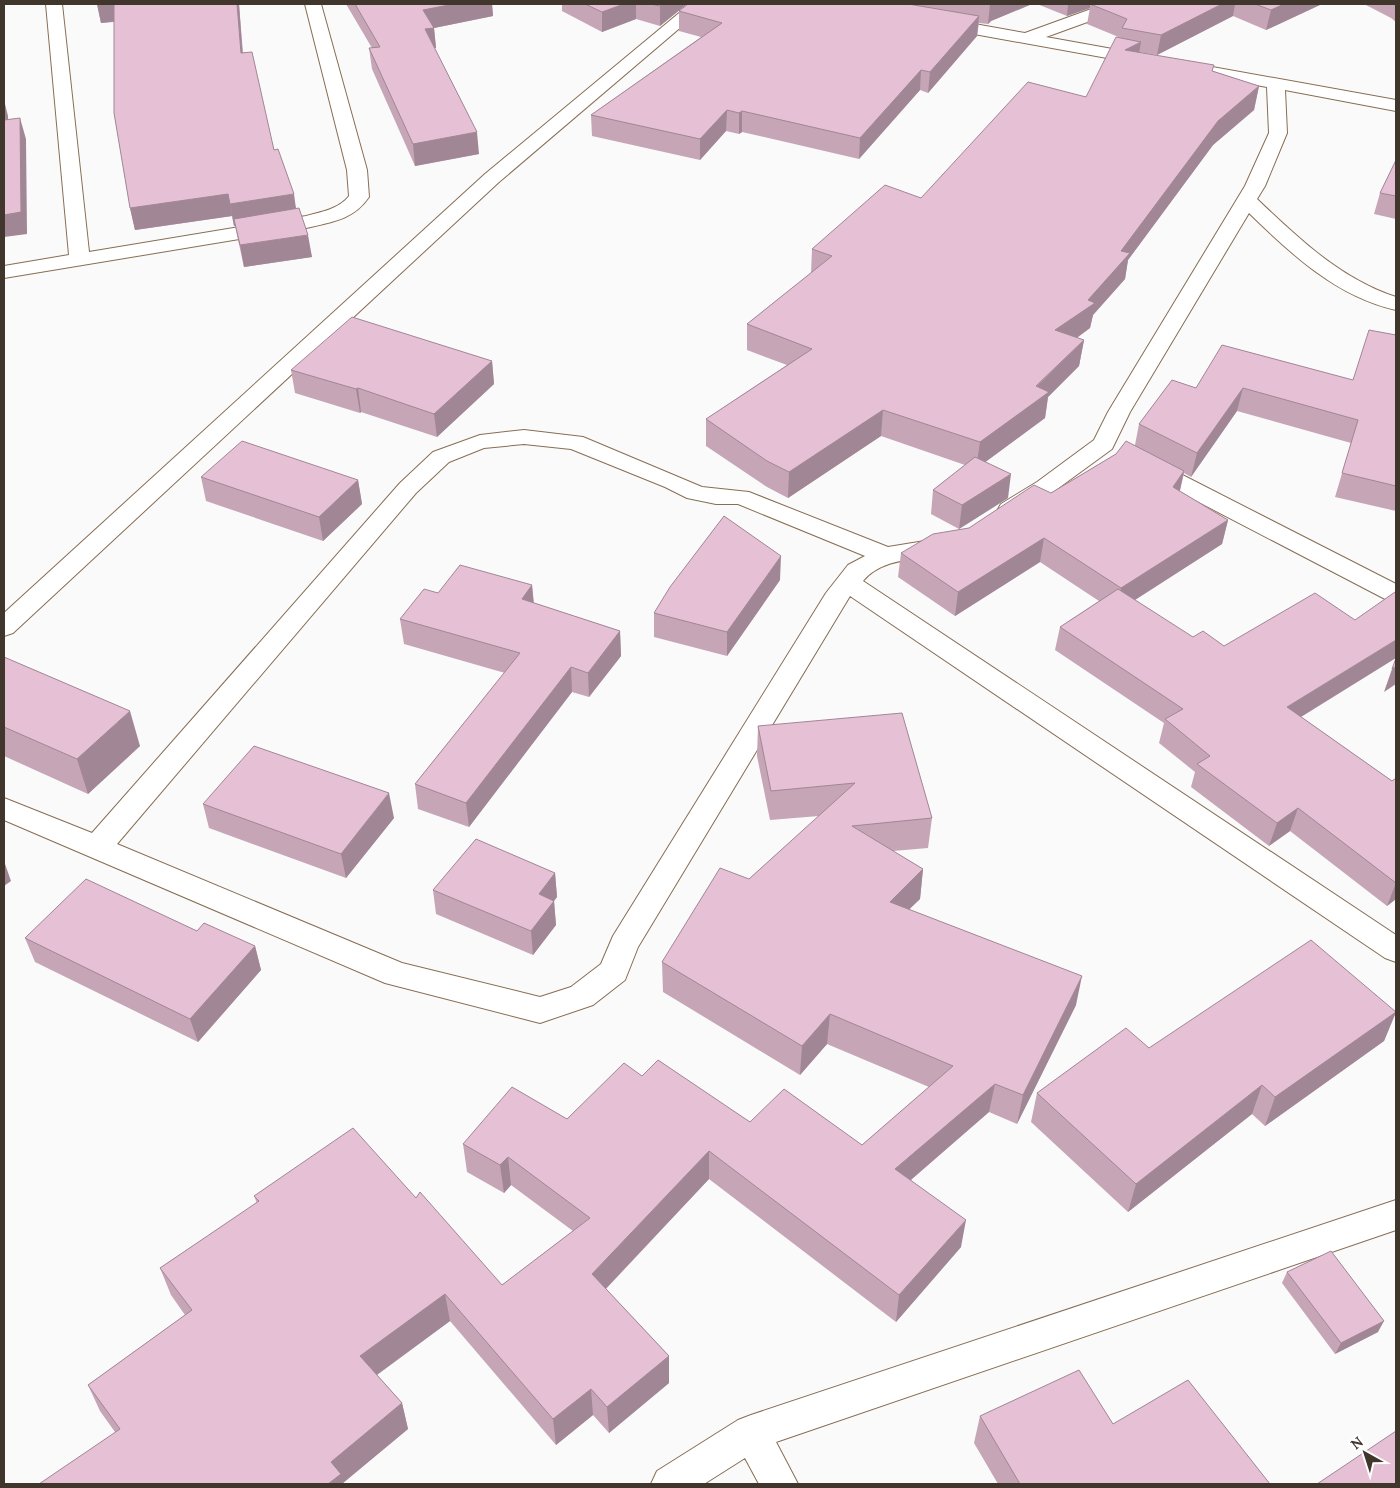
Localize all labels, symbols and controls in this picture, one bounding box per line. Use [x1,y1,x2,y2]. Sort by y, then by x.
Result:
north arrow [1340,1428,1390,1478]
text: N [1347,1432,1367,1453]

